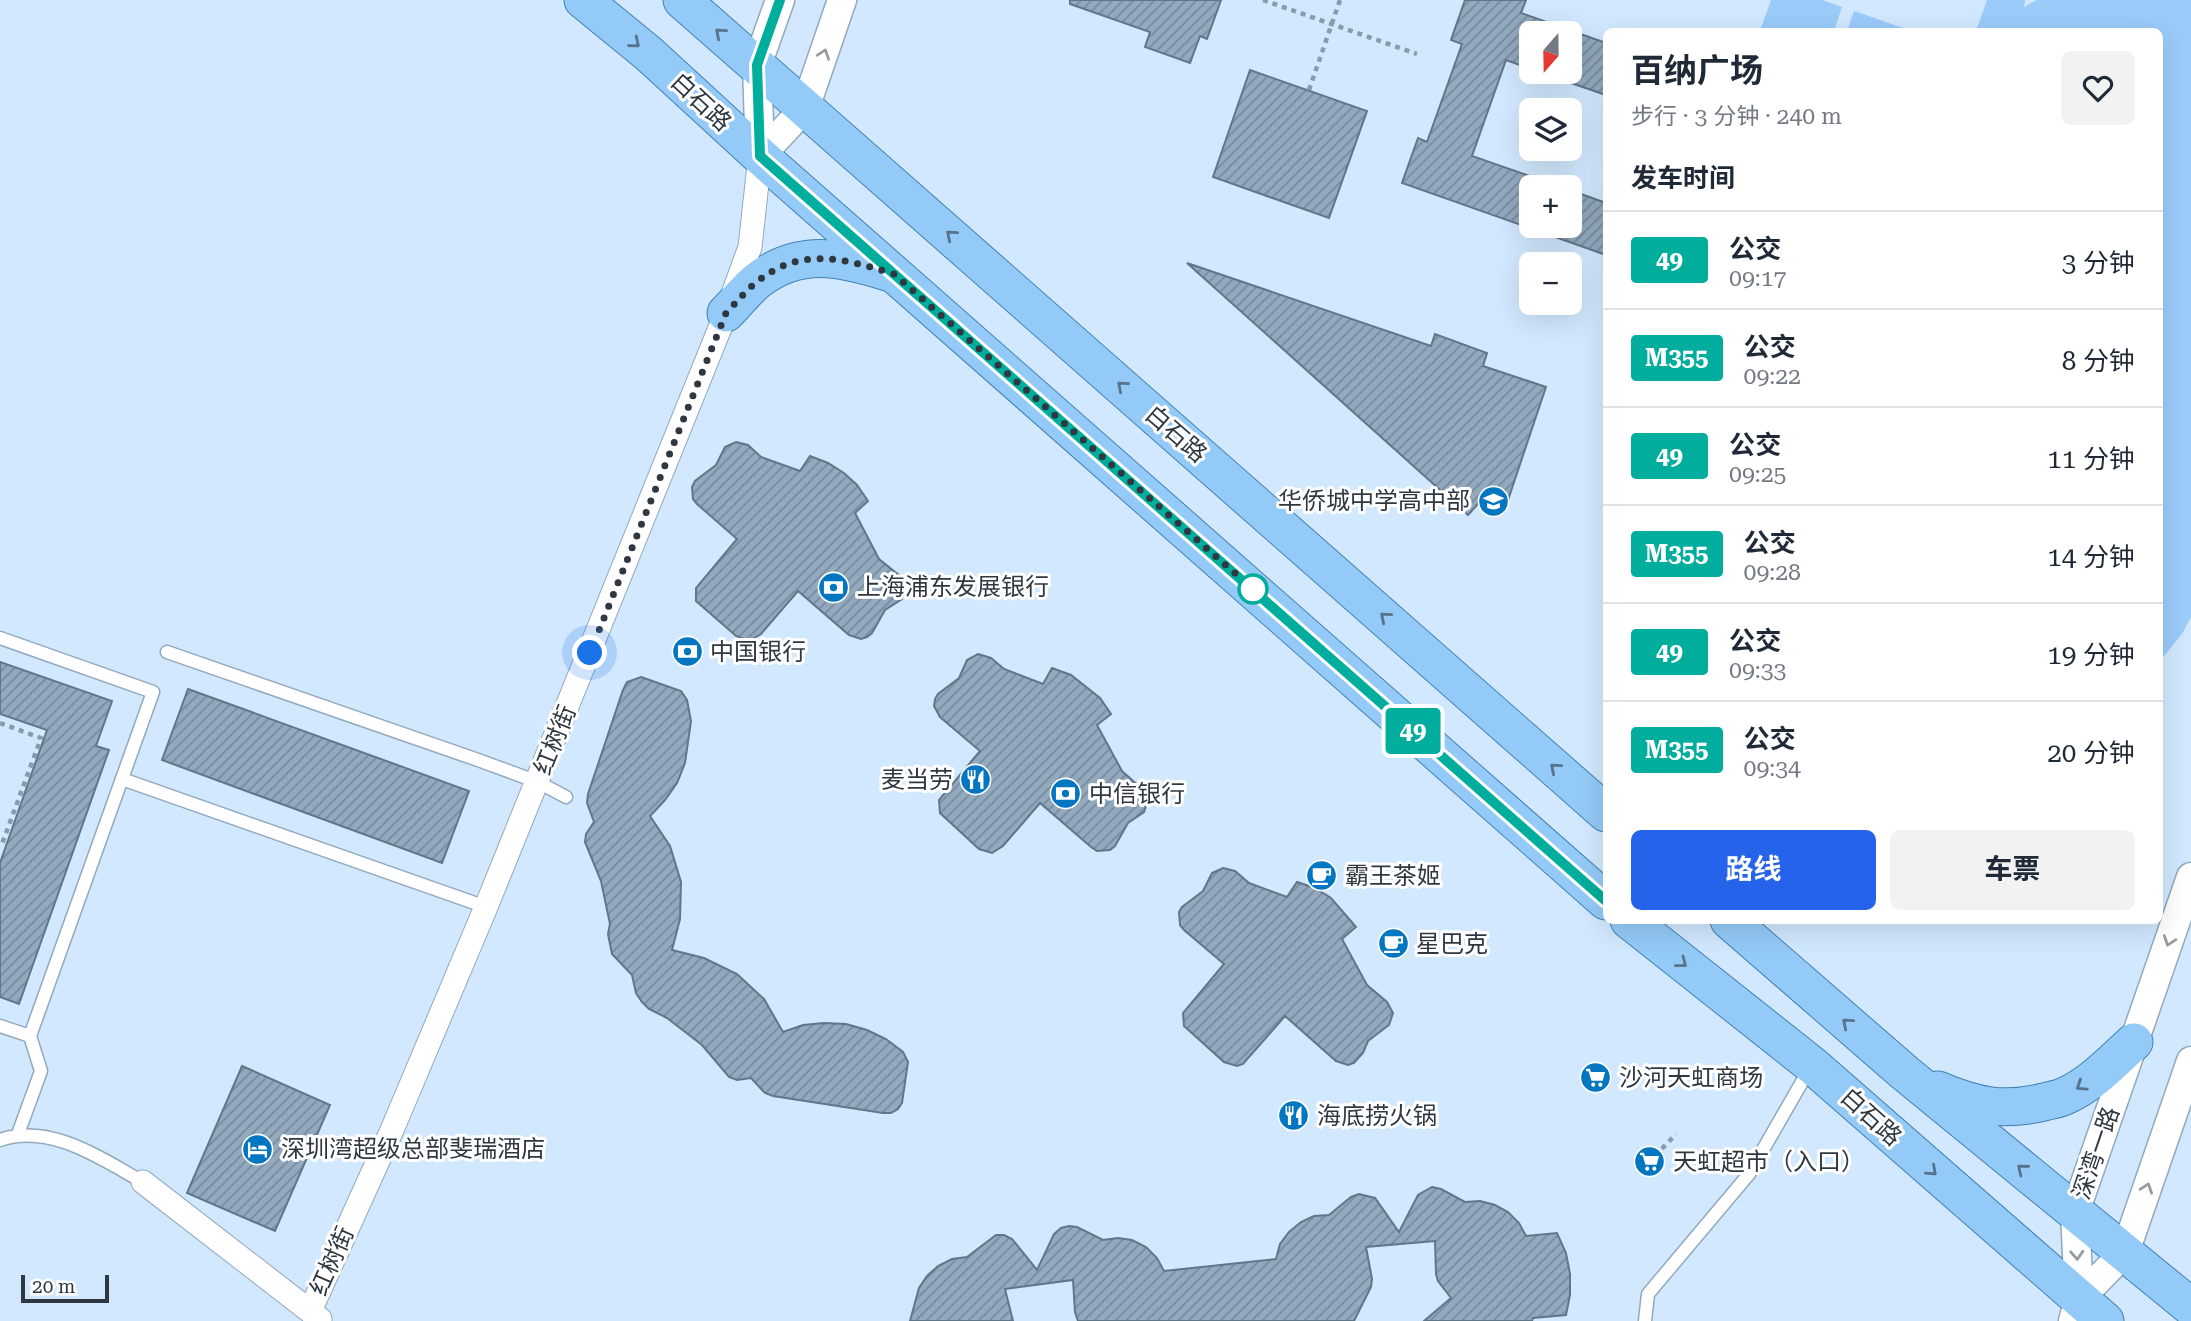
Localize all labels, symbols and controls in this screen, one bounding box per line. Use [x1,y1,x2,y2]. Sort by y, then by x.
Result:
north arrow [1519,21,1582,84]
map controls [1519,21,1582,315]
one-way arrow [715,29,728,41]
one-way arrow [627,35,640,47]
one-way arrow [816,48,830,60]
text: 百纳广场 [1631,51,1763,90]
button: heart [2061,51,2135,125]
street label: 白石路 [665,67,737,137]
button: layers [1519,98,1582,161]
text: 步行 · 3 分钟 · 240 m [1631,103,1842,130]
text: 发车时间 [1631,163,1735,193]
button: + [1519,175,1582,238]
one-way arrow [947,231,960,243]
text: 公交 [1729,234,1781,264]
text: 49 [1656,246,1683,274]
text: 3 分钟 [2062,248,2135,278]
button: − [1519,252,1582,315]
text: 09:17 [1729,265,1786,292]
text: 公交 [1744,332,1796,362]
text: M355 [1645,344,1709,372]
text: 8 分钟 [2062,346,2135,376]
text: 09:22 [1744,363,1801,390]
one-way arrow [1117,382,1130,394]
street label: 白石路 [1140,400,1212,468]
text: 公交 [1729,430,1781,460]
text: 49 [1656,442,1683,470]
text: 11 分钟 [2047,444,2135,474]
text: 09:25 [1729,461,1786,488]
school or university icon: 华侨城中学高中部 [1476,484,1510,518]
place label: 华侨城中学高中部 [1278,487,1470,515]
text: 公交 [1744,528,1796,558]
text: M355 [1645,540,1709,568]
text: 14 分钟 [2047,542,2135,572]
text: 09:28 [1744,559,1801,586]
bank icon: 上海浦东发展银行 [817,570,851,604]
place label: 上海浦东发展银行 [857,573,1049,601]
unlabelled marker [1238,574,1268,604]
one-way arrow [1380,613,1393,625]
text: 公交 [1729,626,1781,656]
your location [572,635,607,670]
bank icon: 中国银行 [670,635,704,669]
place label: 中国银行 [710,638,806,666]
text: 49 [1656,638,1683,666]
text: 19 分钟 [2047,640,2135,670]
text: 09:33 [1729,657,1786,684]
street label: 红树街 [529,701,581,779]
line badge: 49 [1382,708,1444,754]
text: 49 [1400,717,1426,745]
text: 公交 [1744,724,1796,754]
text: M355 [1645,736,1709,764]
text: 20 分钟 [2047,738,2135,768]
text: 09:34 [1744,755,1801,782]
restaurant icon: 麦当劳 [959,763,993,797]
one-way arrow [1550,764,1563,776]
place label: 麦当劳 [881,766,953,794]
bank icon: 中信银行 [1049,777,1083,811]
place label: 中信银行 [1089,780,1185,808]
button: 路线 [1631,830,1876,910]
button: 车票 [1890,830,2135,910]
cafe icon: 霸王茶姬 [1305,859,1339,893]
place label: 霸王茶姬 [1345,862,1441,890]
cafe icon: 星巴克 [1376,927,1410,961]
place label: 星巴克 [1416,930,1488,958]
one-way arrow [2163,935,2177,947]
one-way arrow [1674,955,1687,968]
one-way arrow [1842,1019,1855,1031]
supermarket icon: 沙河天虹商场 [1579,1061,1613,1095]
place label: 沙河天虹商场 [1619,1064,1763,1092]
one-way arrow [2076,1078,2089,1091]
street label: 白石路 [1835,1083,1907,1151]
restaurant icon: 海底捞火锅 [1277,1099,1311,1133]
place label: 海底捞火锅 [1317,1102,1437,1130]
street label: 深湾一路 [2067,1103,2125,1203]
hotel icon: 深圳湾超级总部斐瑞酒店 [241,1132,275,1166]
place label: 深圳湾超级总部斐瑞酒店 [281,1135,545,1163]
supermarket icon: 天虹超市（入口） [1633,1145,1667,1179]
place label: 天虹超市（入口） [1673,1148,1865,1176]
one-way arrow [1924,1163,1937,1176]
one-way arrow [2017,1165,2030,1177]
one-way arrow [2139,1182,2153,1194]
street label: 红树街 [305,1222,359,1300]
one-way arrow [2069,1250,2084,1261]
scale bar [21,1272,108,1304]
text: 20 m [32,1275,75,1298]

